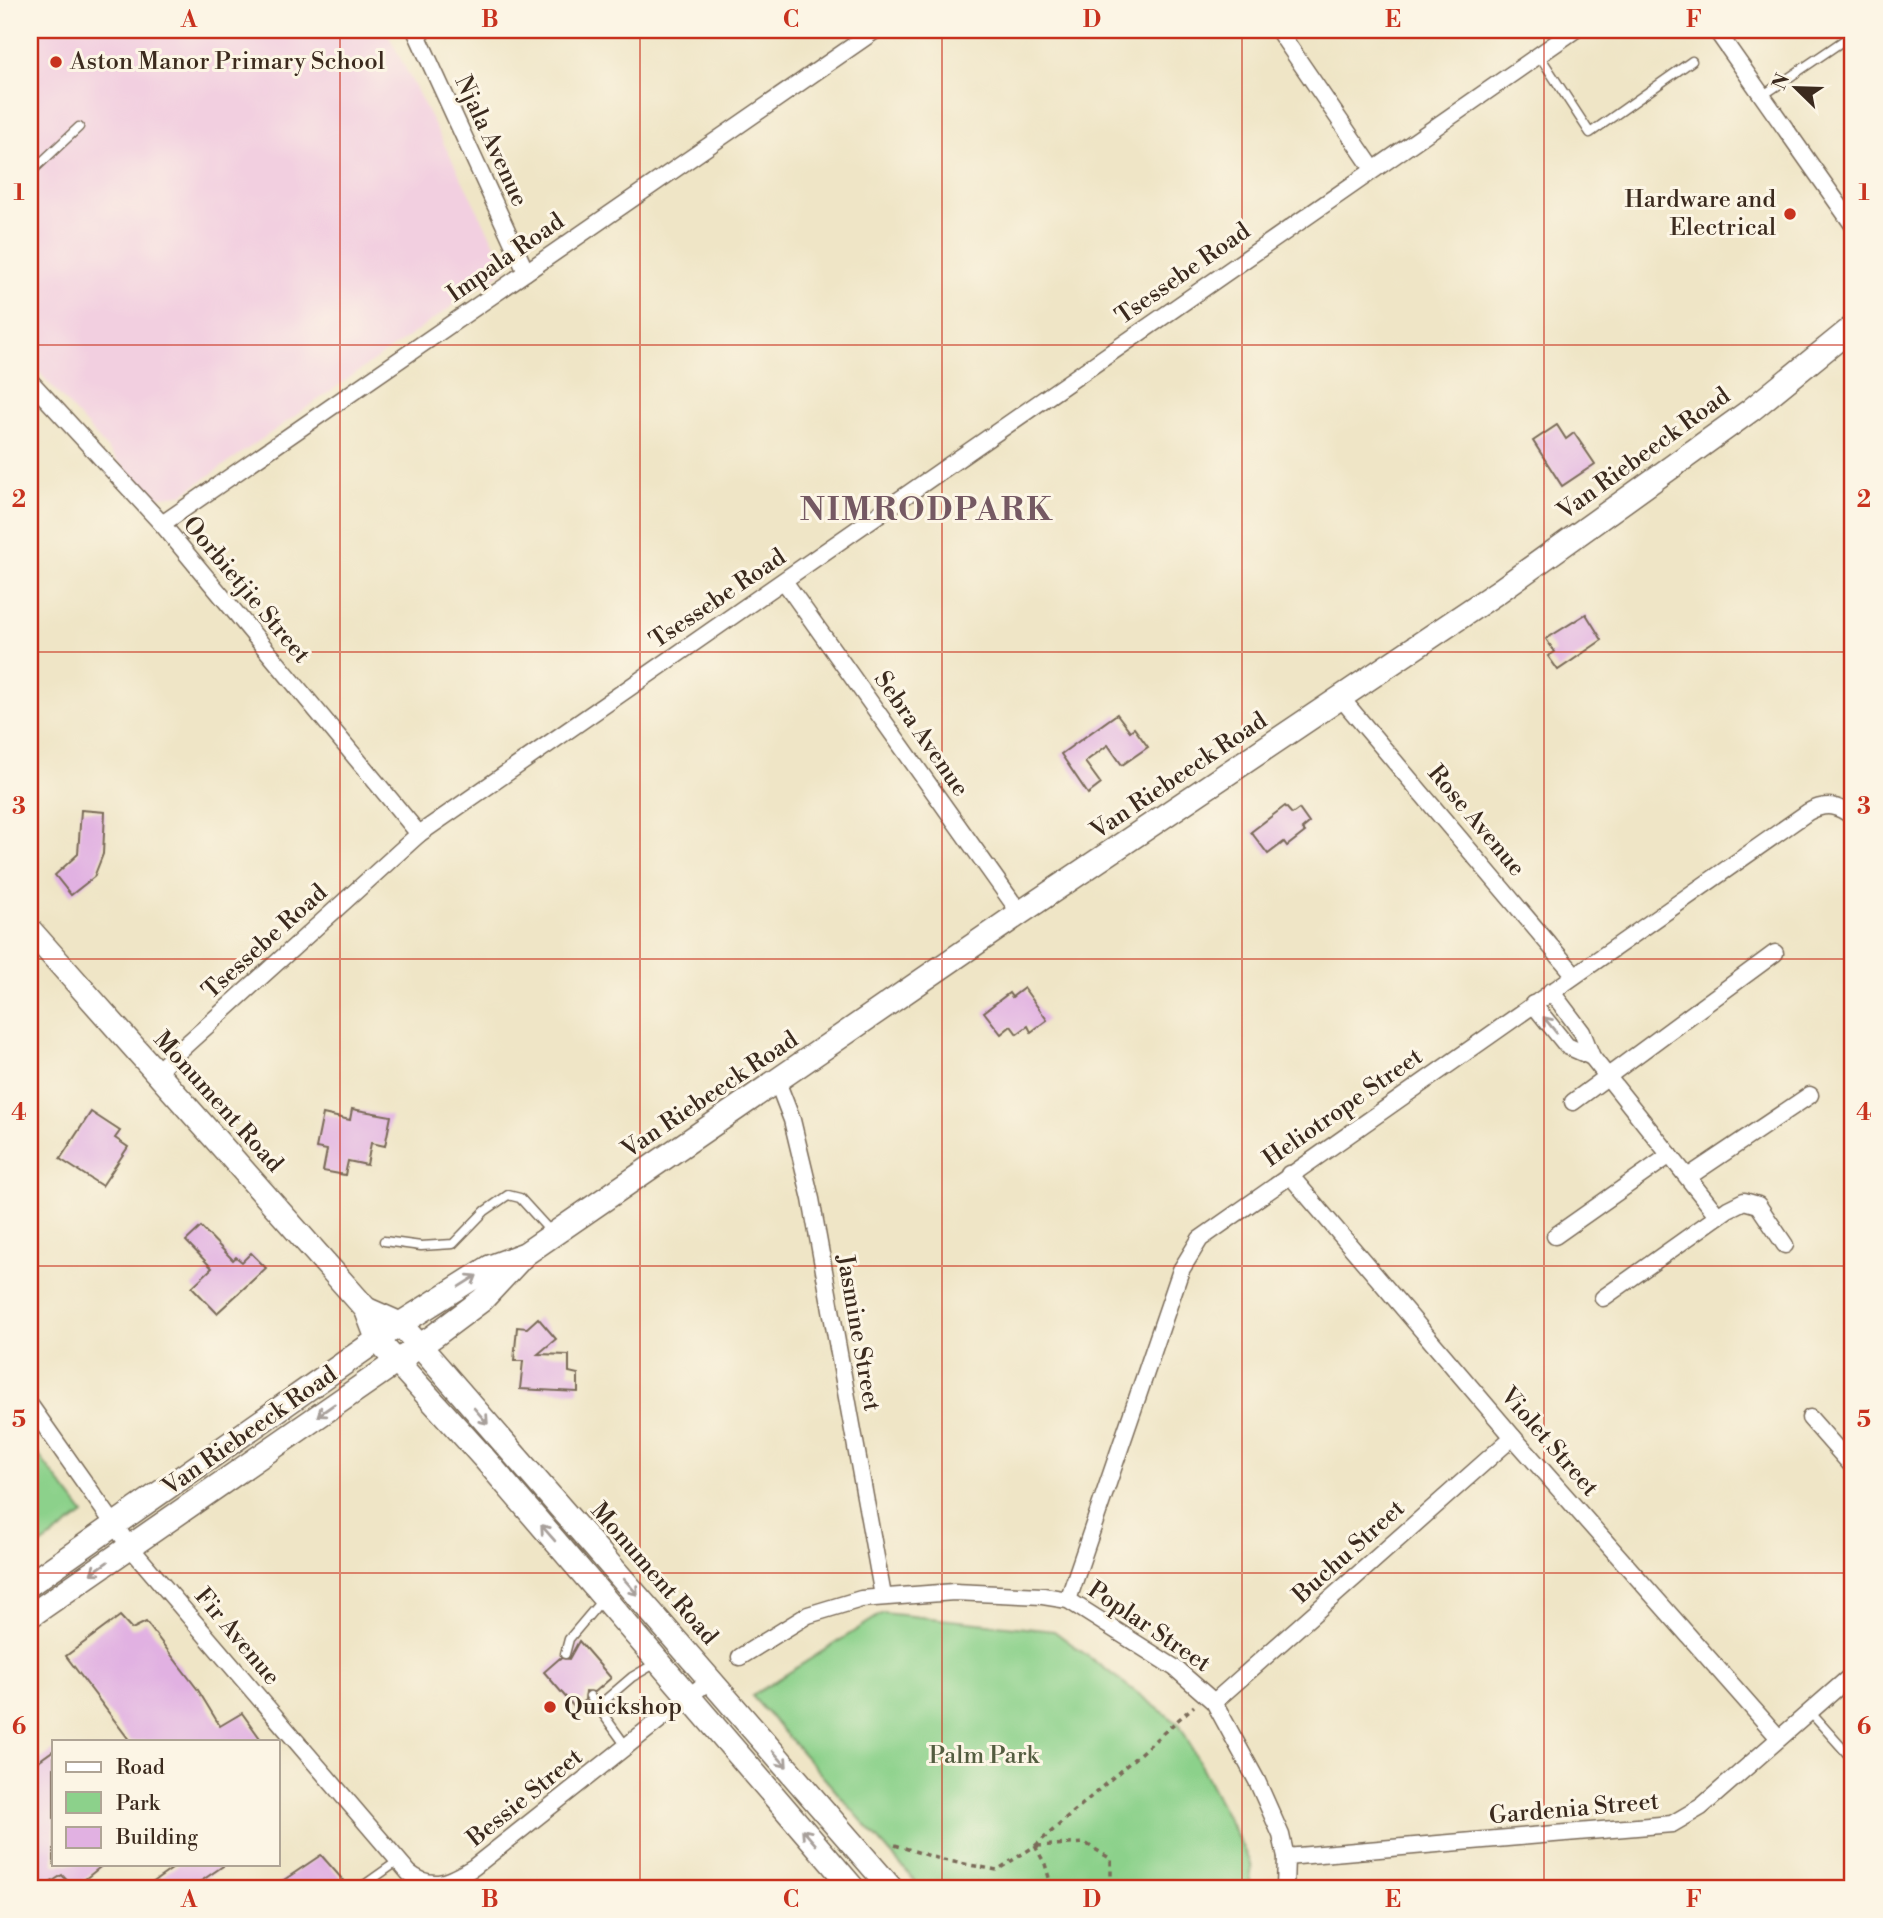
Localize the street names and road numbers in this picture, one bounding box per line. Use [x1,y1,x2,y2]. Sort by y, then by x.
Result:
street label: Njala Avenue [448,71,534,211]
street label: Impala Road [442,207,571,309]
street label: Tsessebe Road [1110,216,1257,332]
street label: Van Riebeeck Road [1551,381,1737,527]
street label: Oorbietjie Street [176,510,317,670]
street label: Tsessebe Road [644,542,792,656]
street label: Sebra Avenue [867,666,975,802]
street label: Van Riebeeck Road [1084,706,1273,847]
street label: Rose Avenue [1421,759,1531,883]
street label: Tsessebe Road [196,878,334,1006]
street label: Monument Road [147,1025,289,1179]
street label: Van Riebeeck Road [615,1025,804,1166]
street label: Heliotrope Street [1257,1042,1429,1174]
street label: Jasmine Street [829,1251,887,1414]
street label: Van Riebeeck Road [156,1359,343,1503]
street label: Violet Street [1493,1380,1605,1503]
street label: Buchu Street [1286,1493,1412,1611]
street label: Monument Road [584,1497,724,1652]
street label: Poplar Street [1082,1575,1217,1679]
street label: Fir Avenue [188,1582,286,1692]
street label: Bessie Street [460,1742,589,1854]
street label: Gardenia Street [1488,1787,1661,1831]

